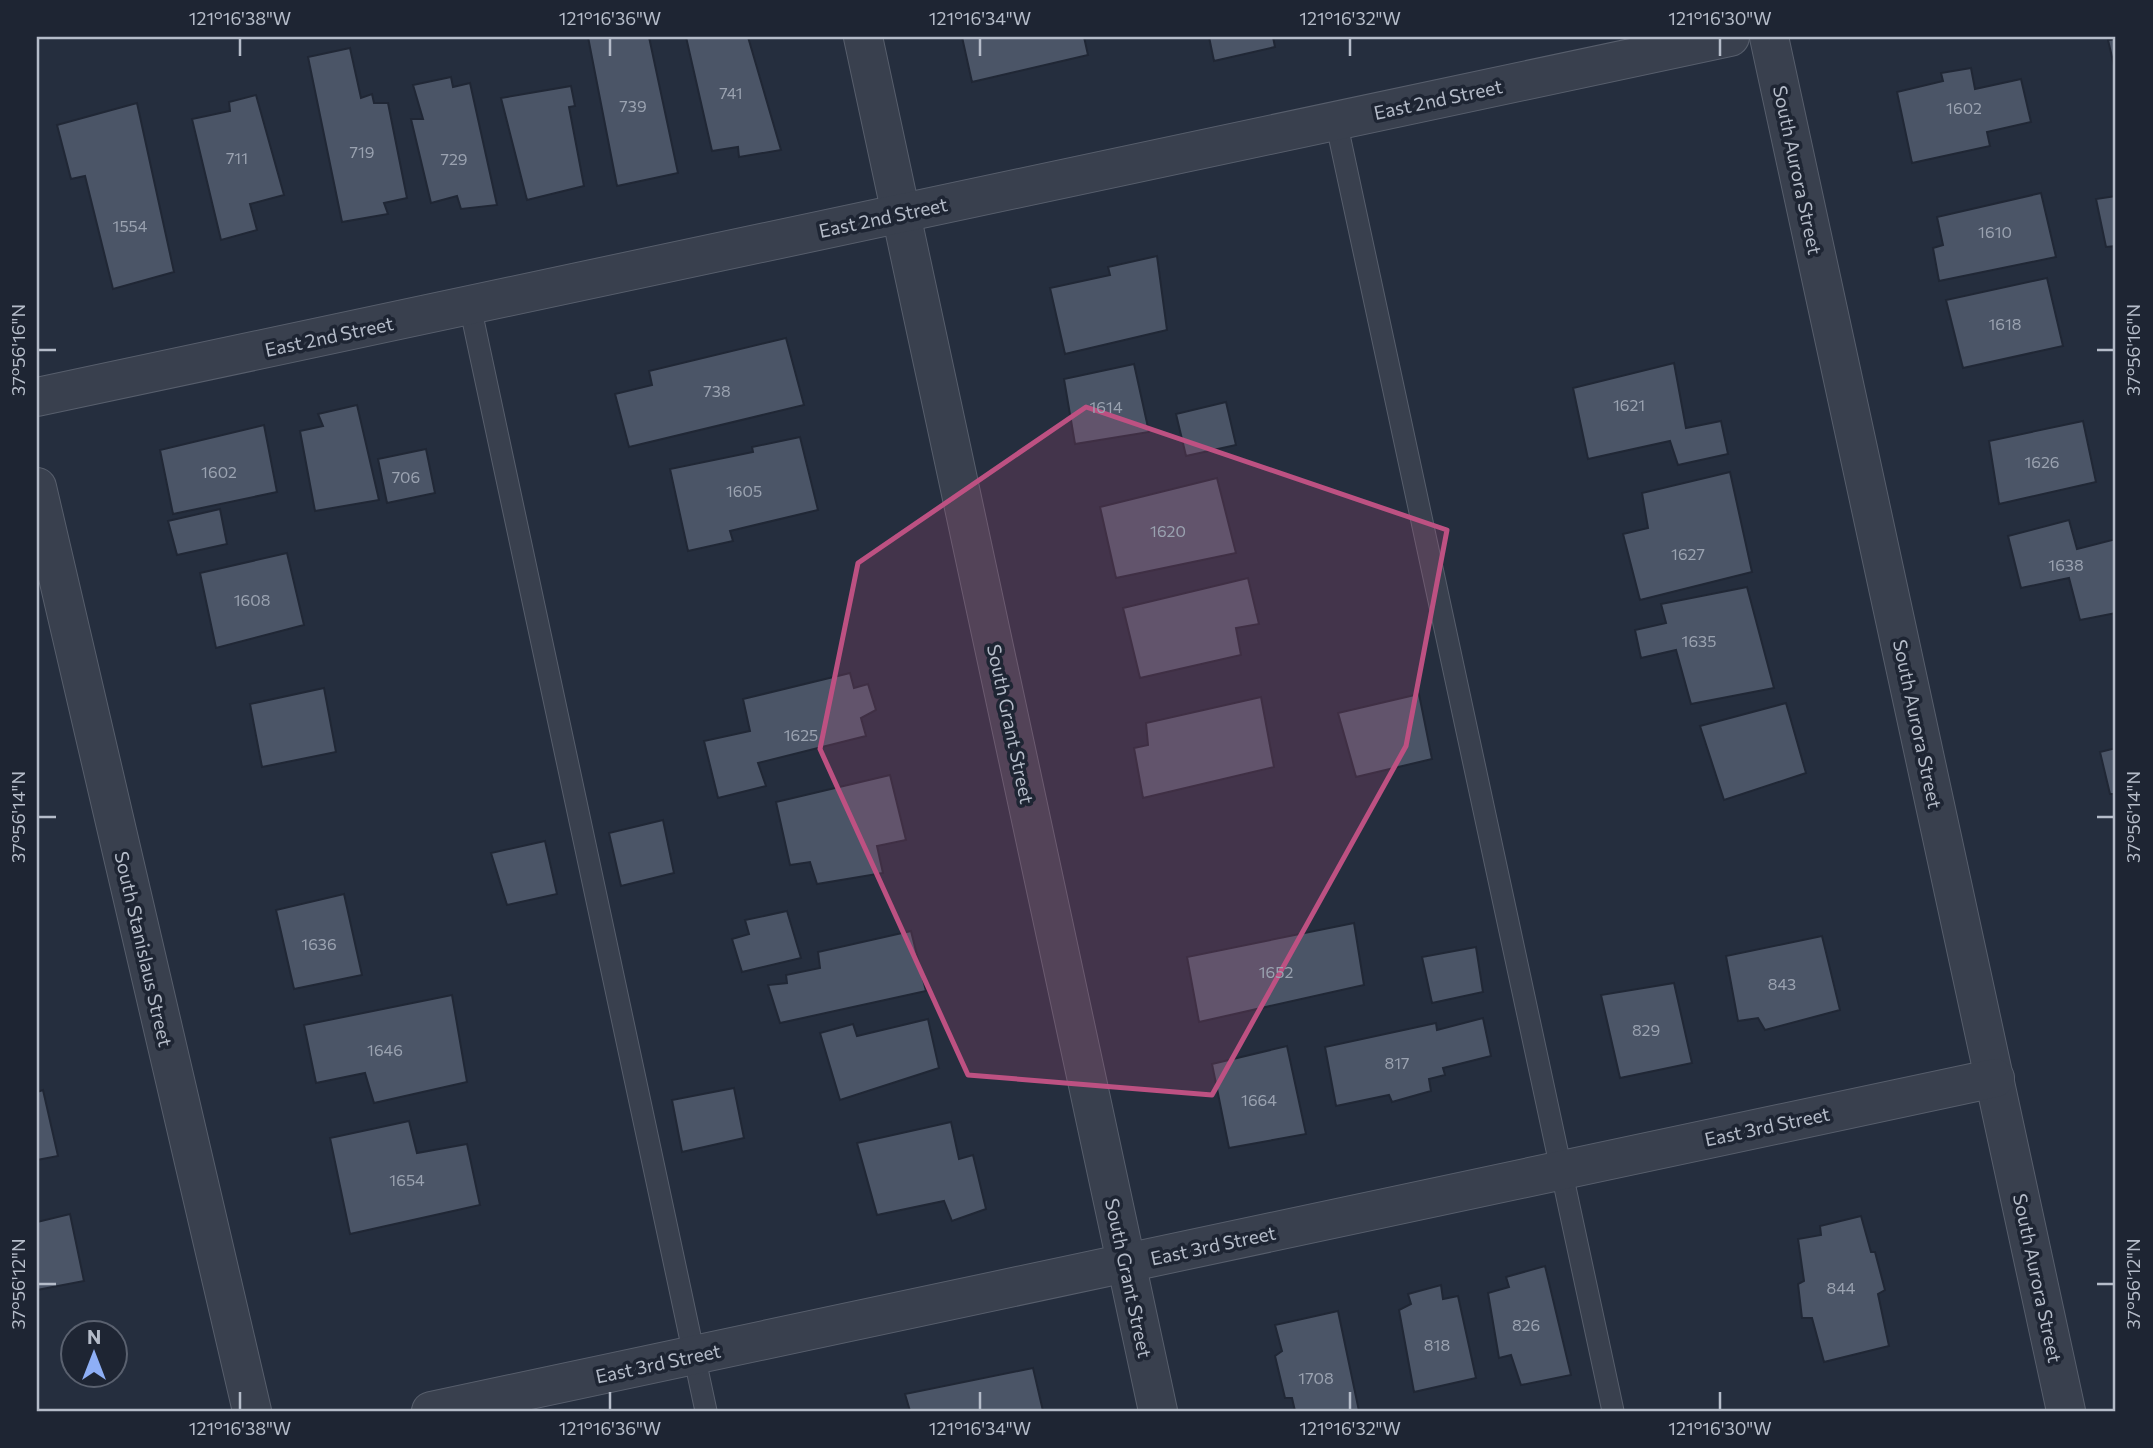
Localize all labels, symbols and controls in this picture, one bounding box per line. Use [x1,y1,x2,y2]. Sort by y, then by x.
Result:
text: 121°16'38"W [189,7,291,29]
text: 121°16'36"W [559,7,661,29]
text: 121°16'34"W [929,7,1031,29]
text: 121°16'32"W [1299,7,1401,29]
text: 121°16'30"W [1668,7,1772,29]
street label: East 2nd Street [1372,74,1505,124]
house number: 741 [719,83,743,102]
street label: South Aurora Street [1769,83,1827,257]
house number: 739 [619,96,647,115]
house number: 1602 [1946,98,1982,117]
house number: 719 [350,142,375,161]
house number: 711 [226,148,248,167]
house number: 729 [441,149,468,168]
street label: East 2nd Street [817,192,950,242]
house number: 1554 [113,216,148,235]
house number: 1610 [1978,222,2012,241]
text: 37°56'16"N [7,304,29,396]
text: 37°56'16"N [2122,304,2144,396]
street label: East 2nd Street [263,311,396,361]
house number: 1618 [1988,314,2022,333]
house number: 738 [703,381,731,400]
house number: 1621 [1613,395,1645,414]
house number: 1614 [1090,397,1123,416]
house number: 1626 [2024,452,2060,471]
house number: 1602 [201,462,237,481]
house number: 706 [392,467,420,486]
house number: 1605 [726,481,762,500]
house number: 1620 [1150,521,1186,540]
house number: 1627 [1671,544,1705,563]
house number: 1638 [2048,555,2084,574]
house number: 1608 [234,590,270,609]
house number: 1635 [1682,631,1716,650]
street label: South Aurora Street [1889,637,1947,811]
street label: South Grant Street [983,642,1039,806]
house number: 1625 [784,725,818,744]
text: 37°56'14"N [7,771,29,863]
text: 37°56'14"N [2122,771,2144,863]
street label: South Stanislaus Street [110,849,178,1049]
house number: 1636 [301,934,337,953]
house number: 1652 [1259,962,1293,981]
house number: 843 [1768,974,1796,993]
house number: 829 [1632,1020,1660,1039]
house number: 1646 [367,1040,403,1059]
house number: 817 [1385,1053,1410,1072]
house number: 1664 [1241,1090,1277,1109]
street label: East 3rd Street [1702,1101,1832,1151]
house number: 1654 [389,1170,425,1189]
street label: South Aurora Street [2009,1191,2067,1365]
street label: South Grant Street [1101,1196,1157,1360]
street label: East 3rd Street [1148,1220,1278,1270]
text: 37°56'12"N [7,1238,29,1330]
text: 37°56'12"N [2122,1238,2144,1330]
house number: 844 [1827,1278,1856,1297]
house number: 826 [1512,1315,1540,1334]
north arrow [60,1318,130,1388]
text: N [87,1325,101,1348]
house number: 818 [1424,1335,1450,1354]
street label: East 3rd Street [593,1338,723,1388]
house number: 1708 [1298,1368,1334,1387]
text: 121°16'38"W [189,1417,291,1439]
text: 121°16'36"W [559,1417,661,1439]
text: 121°16'34"W [929,1417,1031,1439]
text: 121°16'32"W [1299,1417,1401,1439]
text: 121°16'30"W [1668,1417,1772,1439]

